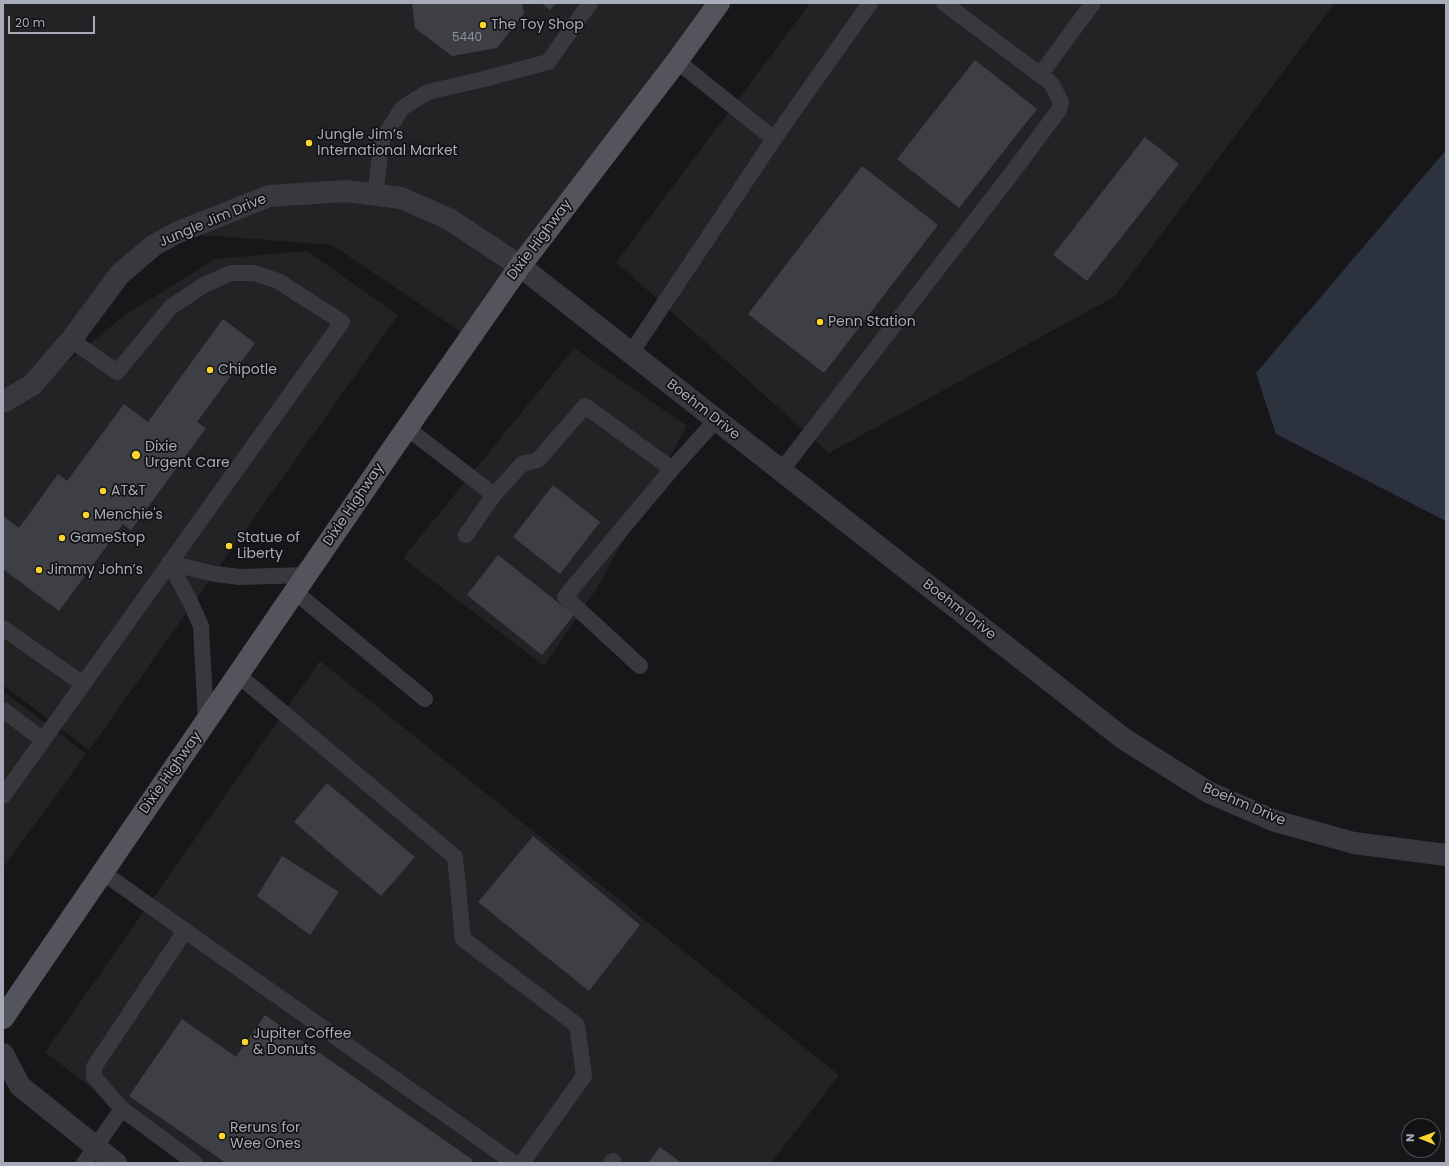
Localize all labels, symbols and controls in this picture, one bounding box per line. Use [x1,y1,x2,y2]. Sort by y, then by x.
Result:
scale bar [10,8,97,34]
text: 20 m [15,14,45,31]
place label: The Toy Shop [491,17,584,33]
marker: The Toy Shop [478,20,488,30]
house number: 5440 [452,31,482,45]
place label: Jungle Jim’s International Market [317,127,458,160]
marker: Jungle Jim’s International Market [304,138,314,148]
street label: Jungle Jim Drive [157,191,269,251]
street label: Dixie Highway [504,196,576,284]
place label: Penn Station [828,314,916,330]
marker: Penn Station [815,317,825,327]
place label: Chipotle [218,362,277,378]
marker: Chipotle [205,365,215,375]
street label: Boehm Drive [663,376,743,444]
place label: Dixie Urgent Care [145,439,230,472]
marker: Dixie Urgent Care [130,449,142,461]
street label: Dixie Highway [320,460,388,550]
place label: AT&T [111,483,146,499]
marker: AT&T [98,486,108,496]
place label: Menchie's [94,507,163,523]
marker: Menchie's [81,510,91,520]
place label: GameStop [70,530,145,546]
place label: Statue of Liberty [237,530,300,562]
marker: GameStop [57,533,67,543]
marker: Statue of Liberty [224,541,234,551]
place label: Jimmy John’s [47,562,143,578]
marker: Jimmy John’s [34,565,44,575]
street label: Boehm Drive [919,576,999,644]
street label: Dixie Highway [137,729,205,817]
street label: Boehm Drive [1200,780,1288,830]
place label: Jupiter Coffee & Donuts [253,1026,351,1058]
marker: Jupiter Coffee & Donuts [240,1037,250,1047]
north arrow [1401,1118,1441,1158]
place label: Reruns for Wee Ones [230,1120,301,1152]
marker: Reruns for Wee Ones [217,1131,227,1141]
text: N [1402,1134,1418,1142]

